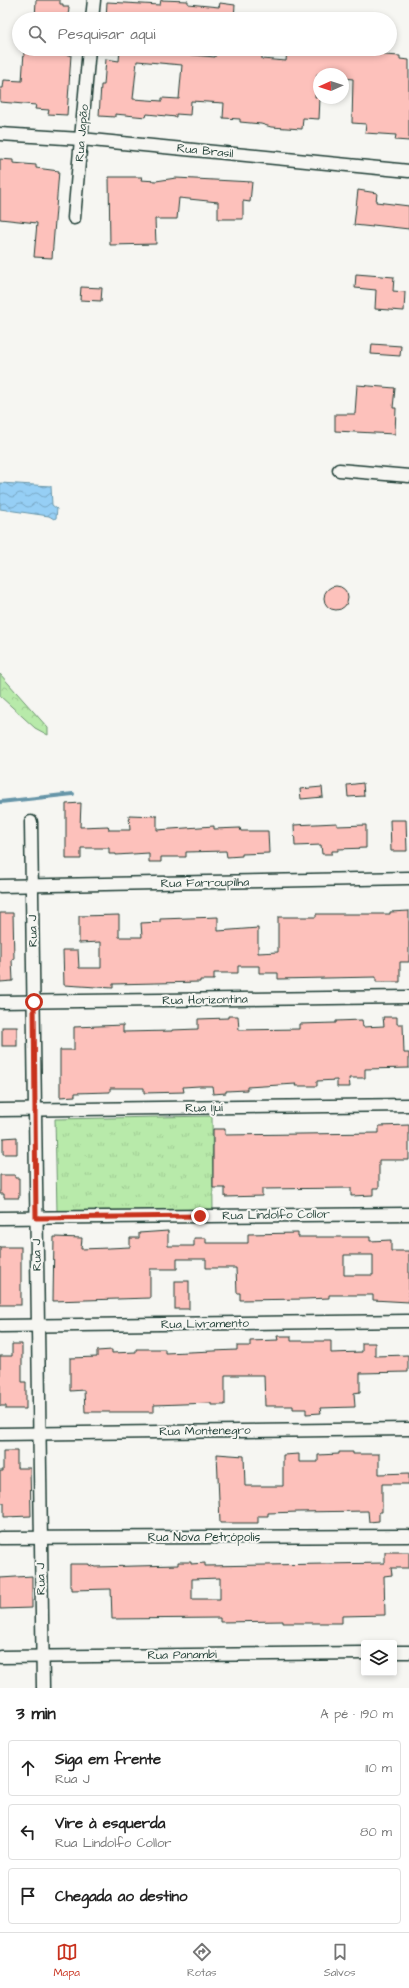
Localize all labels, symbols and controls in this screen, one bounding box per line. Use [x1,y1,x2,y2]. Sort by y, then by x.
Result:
search box [12,12,397,56]
icon: search [26,23,48,45]
text: Pesquisar aqui [58,24,155,45]
north arrow [313,68,349,104]
street label: Rua Japão [71,103,93,162]
street label: Rua Brasil [176,140,234,162]
street label: Rua Farroupilha [161,874,249,892]
street label: Rua J [24,914,42,947]
street label: Rua Horizontina [162,991,248,1009]
route start [25,993,43,1011]
street label: Rua Ijuí [185,1099,223,1117]
street label: Rua Lindolfo Collor [222,1206,330,1224]
route end [191,1207,209,1225]
street label: Rua J [28,1238,46,1271]
street label: Rua Livramento [161,1315,249,1333]
street label: Rua Montenegro [159,1422,251,1441]
street label: Rua Nova Petrópolis [148,1529,260,1546]
street label: Rua J [32,1562,50,1595]
map controls [361,1640,397,1676]
button: layers [361,1640,397,1676]
street label: Rua Panambi [147,1646,217,1664]
text: 3 min [16,1702,56,1726]
text: A pé · 190 m [320,1705,393,1723]
text: Siga em frente [55,1749,161,1770]
icon: ahead [17,1757,39,1779]
text: 110 m [365,1759,392,1777]
text: Rua J [55,1770,90,1788]
text: Vire à esquerda [55,1813,165,1834]
icon: left [17,1821,39,1843]
text: 80 m [360,1823,392,1841]
text: Rua Lindolfo Collor [55,1834,172,1852]
icon: arrive [17,1885,39,1907]
text: Chegada ao destino [55,1886,188,1907]
tab: Mapa [54,1941,80,1980]
tab: Rotas [187,1941,217,1980]
tab: Salvos [324,1941,355,1980]

